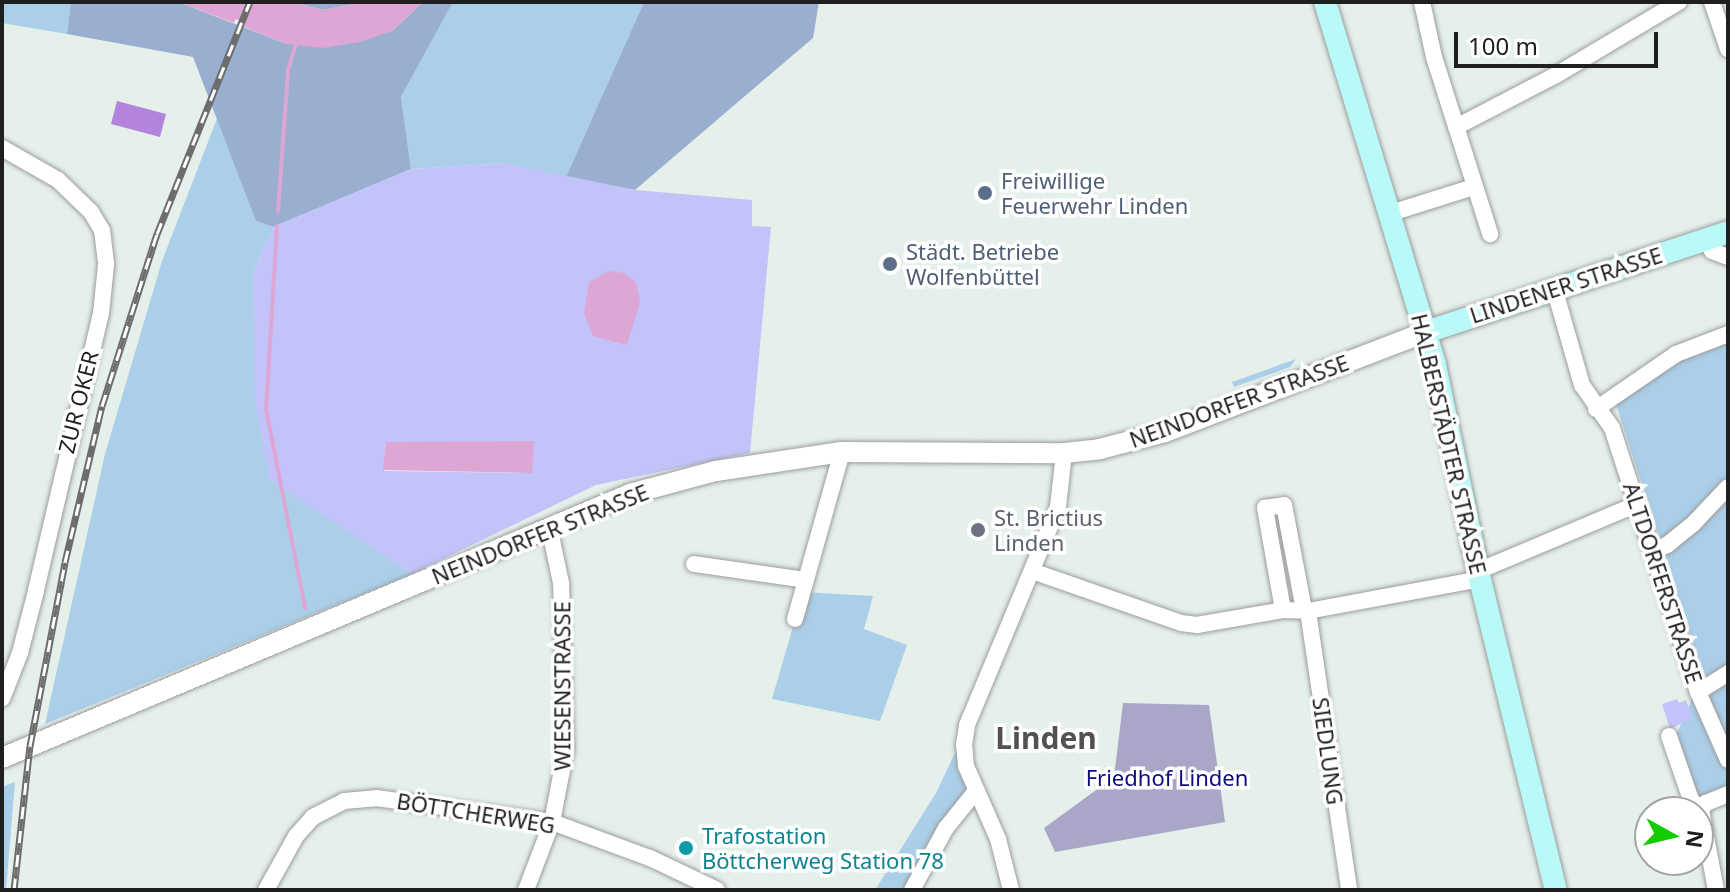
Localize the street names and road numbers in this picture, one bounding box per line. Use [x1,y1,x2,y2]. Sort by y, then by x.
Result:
street label: LINDENER STRASSE [1466,241,1666,329]
street label: HALBERSTÄDTER STRASSE [1406,311,1492,577]
street label: ZUR OKER [53,348,103,456]
street label: NEINDORFER STRASSE [1126,349,1352,453]
street label: NEINDORFER STRASSE [428,478,652,590]
street label: ALTDORFERSTRASSE [1618,479,1708,687]
street label: WIESENSTRASSE [549,601,575,771]
street label: SIEDLUNG [1307,696,1349,806]
street label: BÖTTCHERWEG [395,787,557,839]

